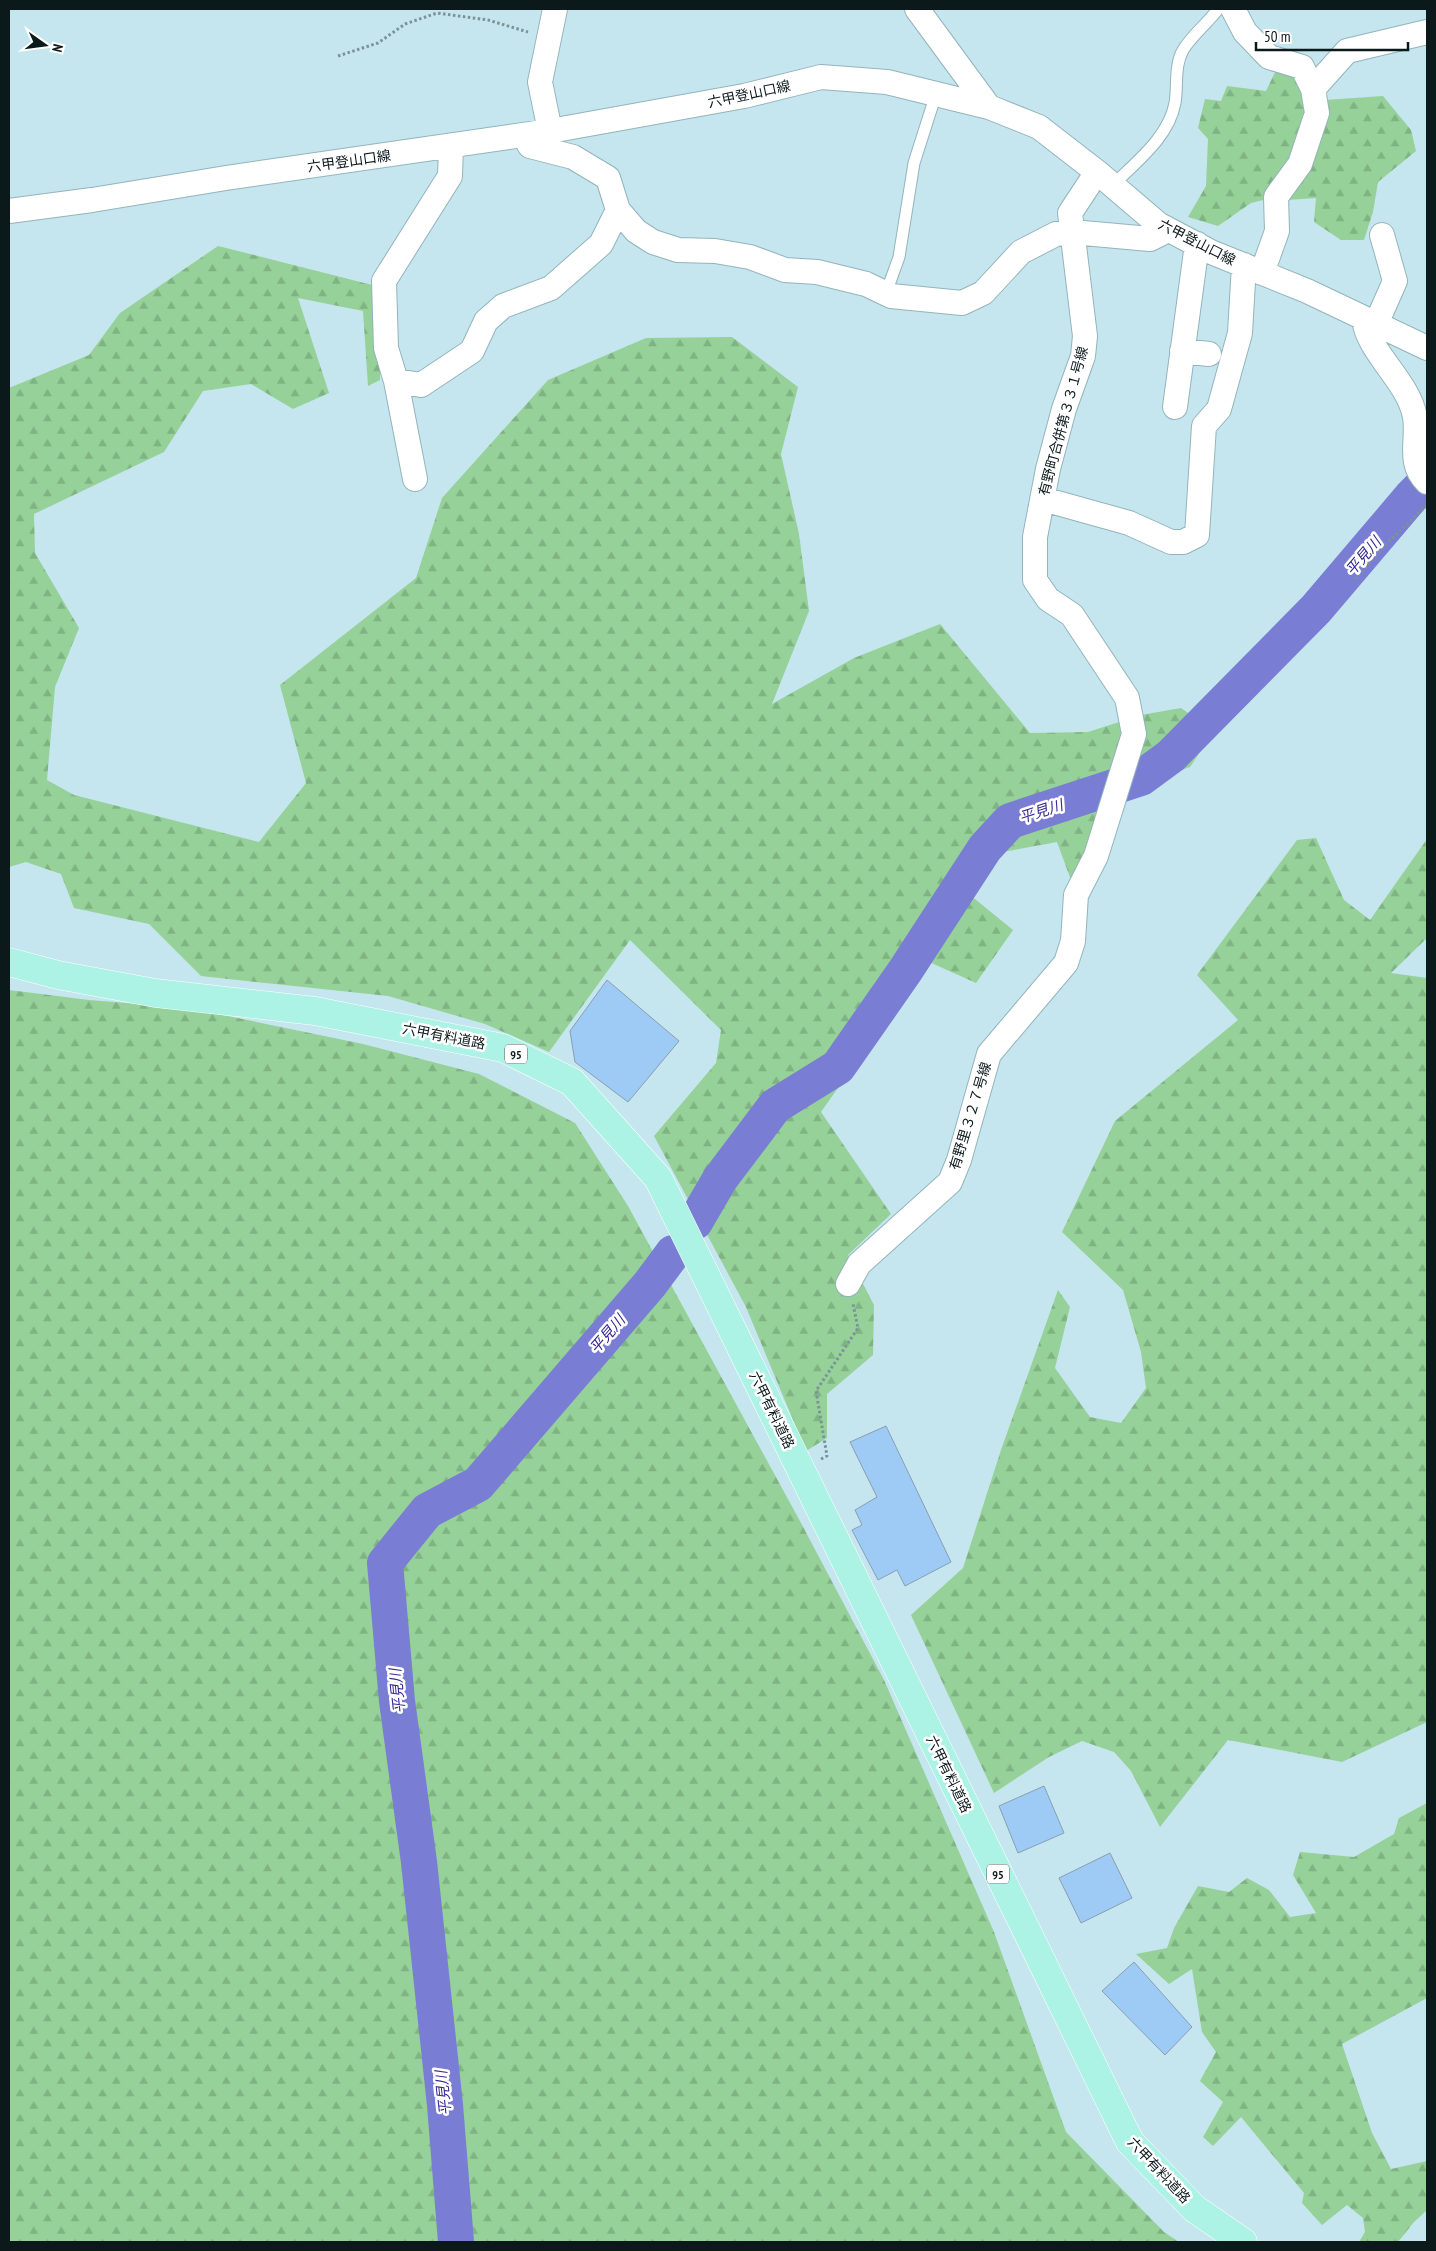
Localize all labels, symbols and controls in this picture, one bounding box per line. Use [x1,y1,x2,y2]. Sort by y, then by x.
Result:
north arrow [20,20,70,70]
scale bar [1256,20,1408,52]
text: 50 m [1264,27,1290,46]
text: N [48,42,67,54]
street label: 六甲登山口線 [706,76,792,112]
street label: 六甲登山口線 [306,146,392,176]
street label: 六甲登山口線 [1155,215,1239,269]
street label: 有野町合併第３３１号線 [1034,344,1092,498]
water label: 平見川 [1341,531,1386,579]
water label: 平見川 [1017,794,1067,827]
street label: 六甲有料道路 [401,1019,487,1053]
road number: 95 [505,1044,527,1064]
street label: 有野里３２７号線 [945,1060,995,1172]
water label: 平見川 [585,1309,630,1357]
street label: 六甲有料道路 [745,1368,799,1452]
water label: 平見川 [385,1666,409,1714]
street label: 六甲有料道路 [922,1732,976,1816]
road number: 95 [987,1865,1009,1884]
water label: 平見川 [431,2068,455,2116]
street label: 六甲有料道路 [1124,2133,1194,2207]

